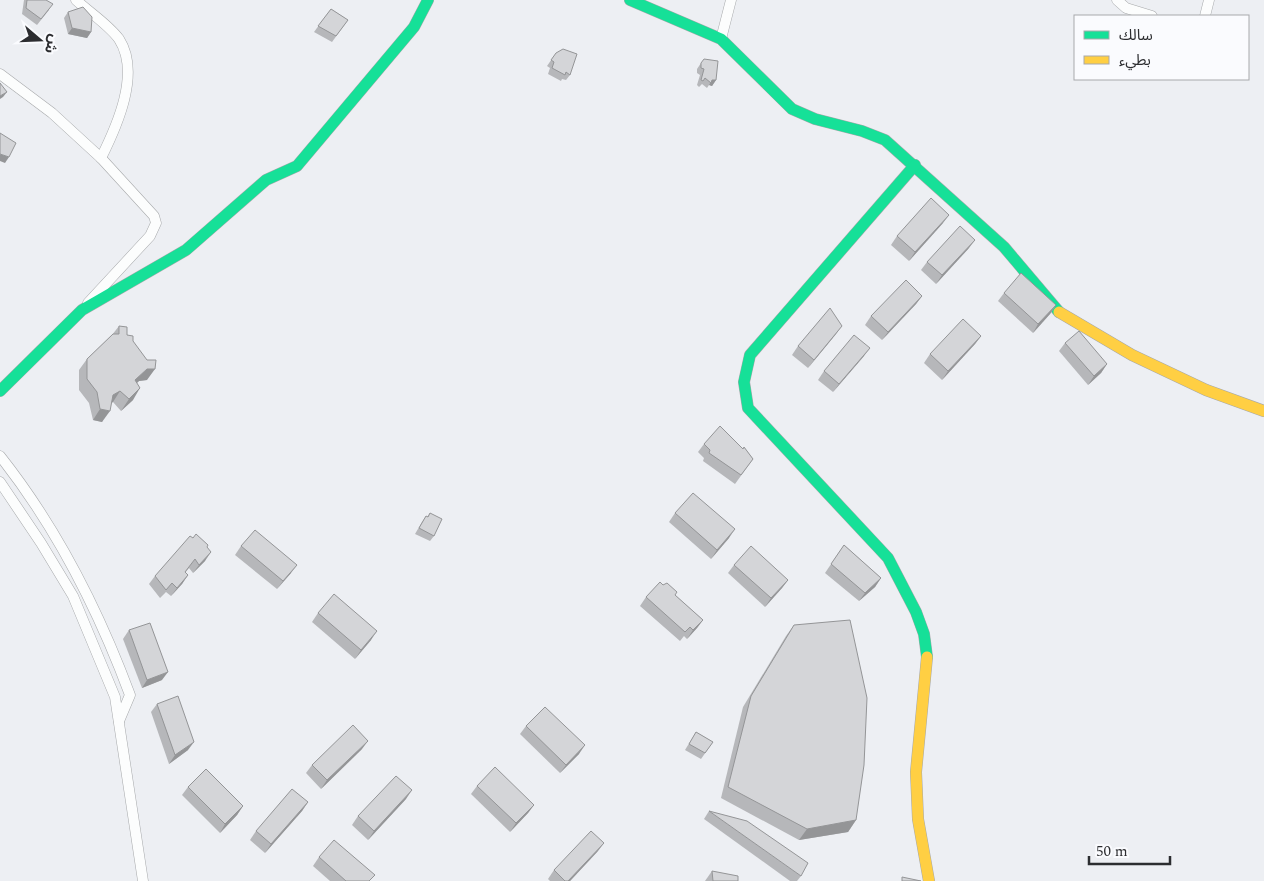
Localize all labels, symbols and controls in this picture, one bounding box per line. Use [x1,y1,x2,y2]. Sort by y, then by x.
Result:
north arrow [15,15,65,65]
legend [1074,15,1249,80]
text: سالك [1119,24,1153,47]
text: ش [39,32,65,57]
text: بطيء [1119,49,1151,72]
scale bar [1089,834,1170,866]
text: 50 m [1096,840,1128,863]

